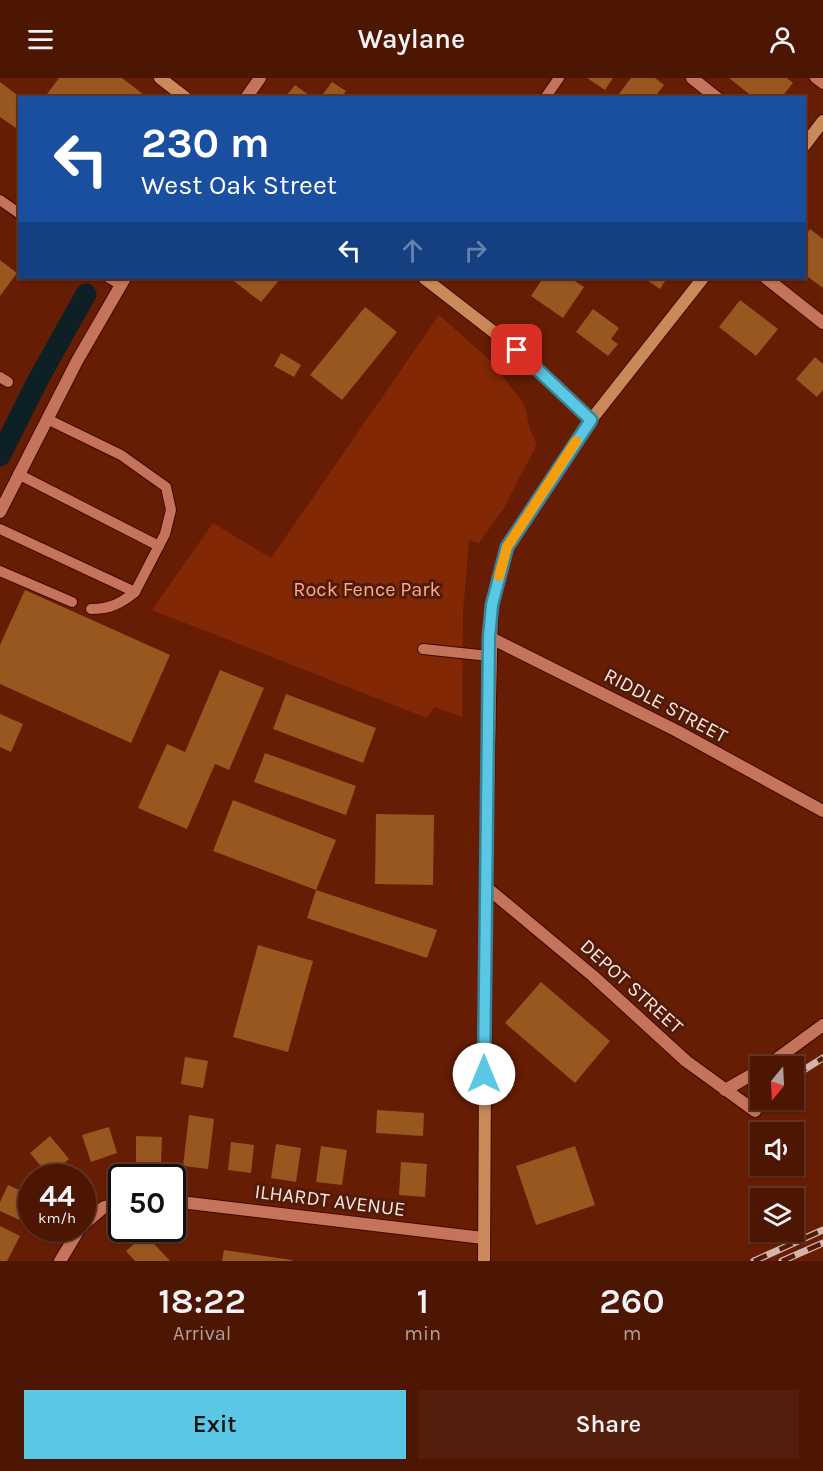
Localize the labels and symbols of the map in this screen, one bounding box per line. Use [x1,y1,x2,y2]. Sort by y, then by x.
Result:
pin [491,324,542,375]
park label: Rock Fence Park [293,578,441,601]
street label: RIDDLE STREET [600,663,731,748]
street label: DEPOT STREET [576,934,688,1038]
position arrow [452,1042,516,1106]
north arrow [750,1056,804,1110]
speed limit sign: 50 [108,1164,186,1242]
street label: ILHARDT AVENUE [253,1180,406,1221]

